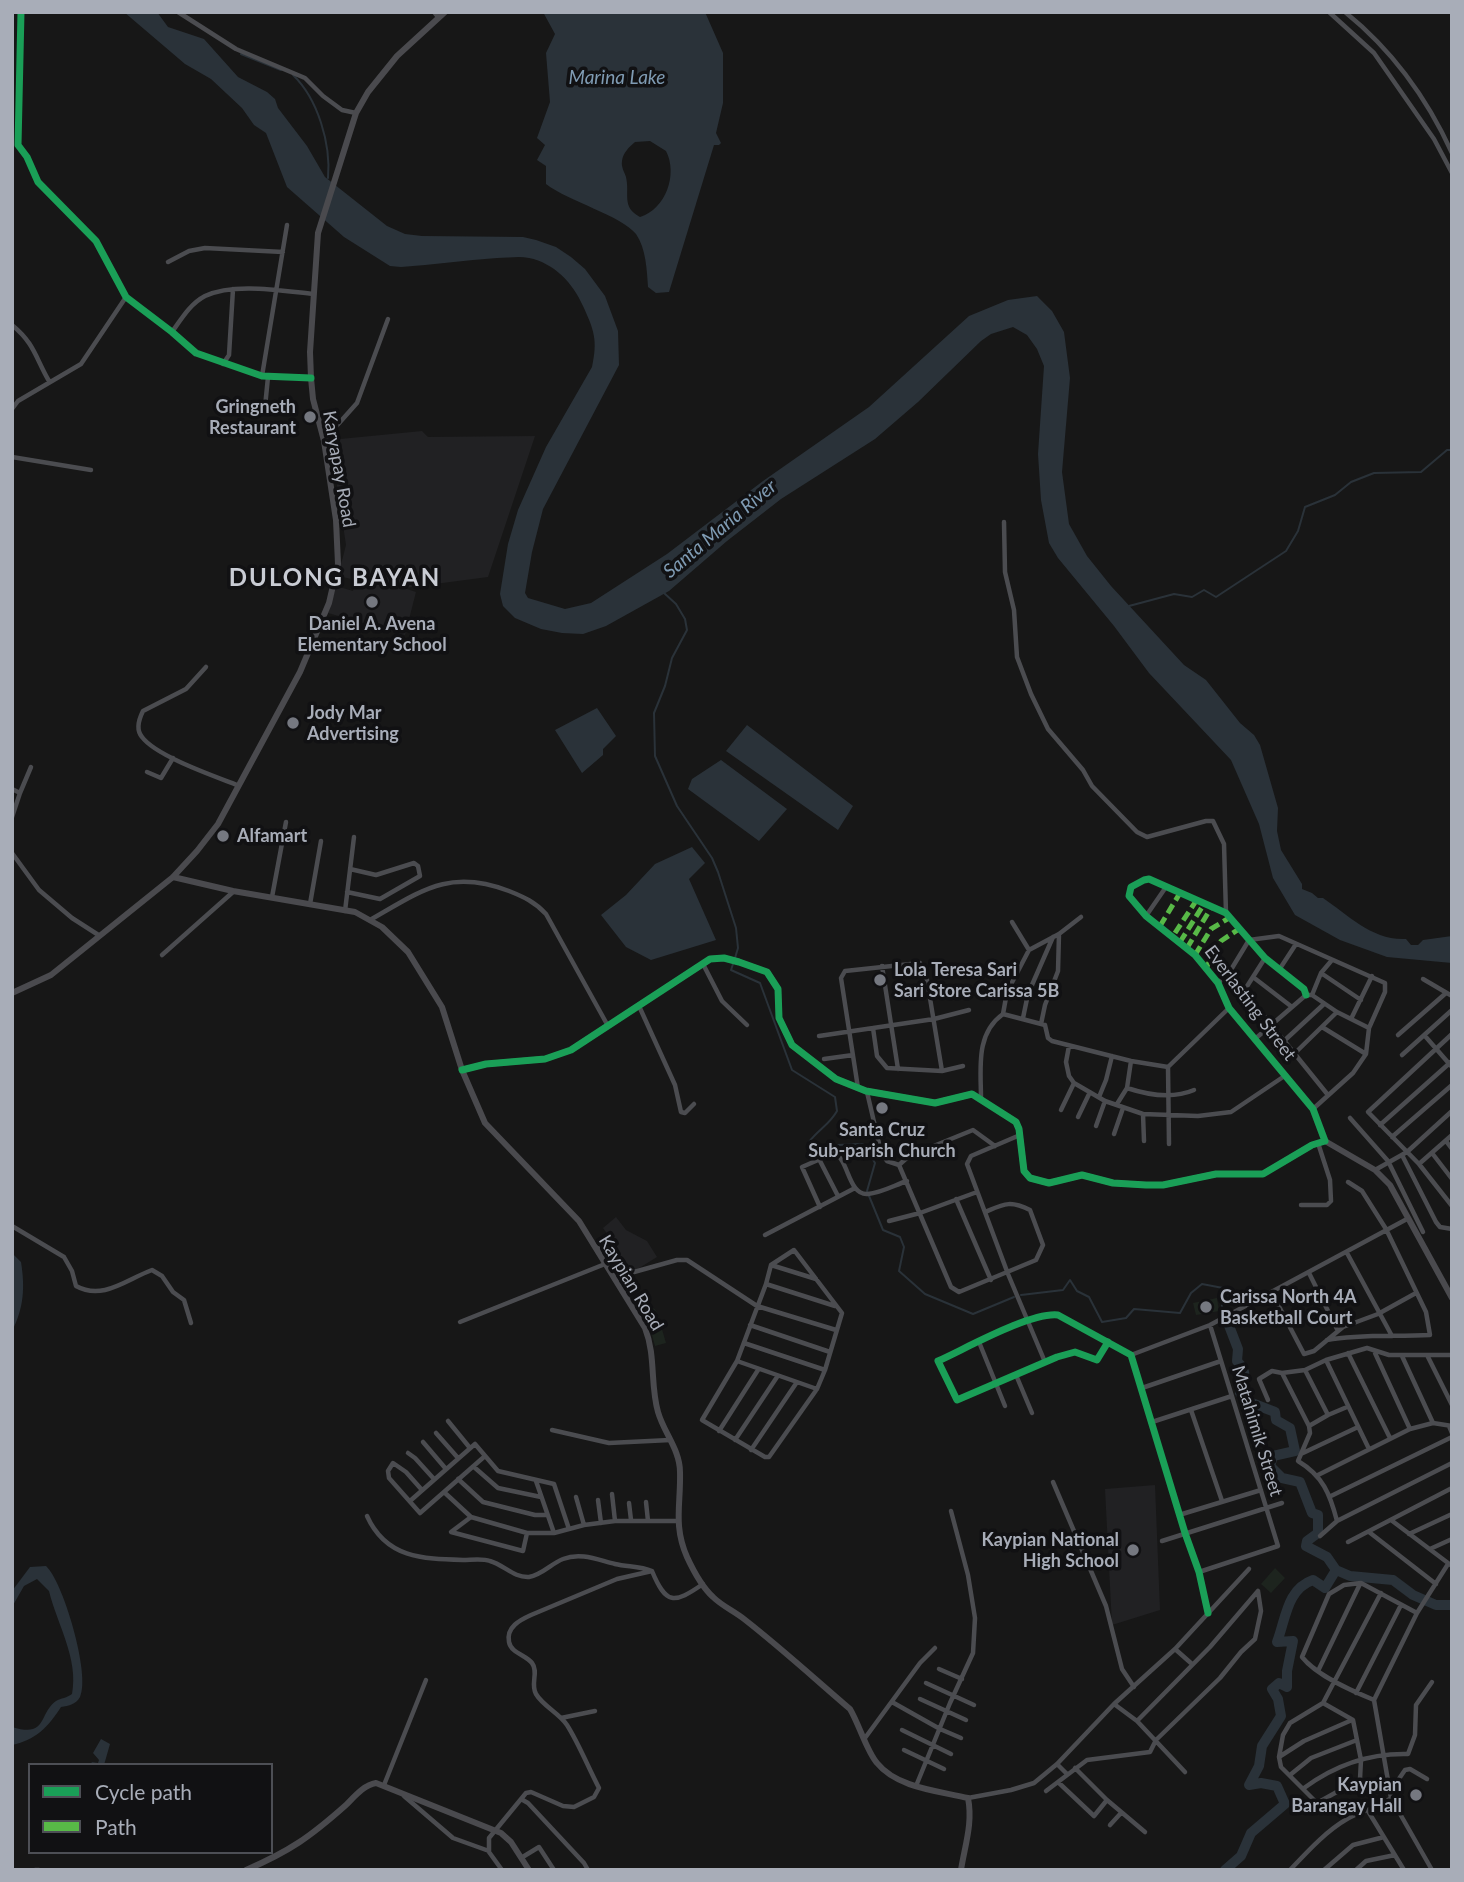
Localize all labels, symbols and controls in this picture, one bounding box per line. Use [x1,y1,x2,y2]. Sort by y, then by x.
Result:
water label: Marina Lake [569,67,665,89]
place label: Gringneth Restaurant [209,396,296,438]
marker: Gringneth Restaurant [302,409,318,425]
street label: Karyapay Road [318,409,360,529]
water label: Santa Maria River [659,475,781,583]
district label: DULONG BAYAN [230,564,440,592]
marker: Daniel A. Avena Elementary School [364,594,380,610]
place label: Daniel A. Avena Elementary School [297,613,447,656]
place label: Jody Mar Advertising [307,702,399,744]
marker: Jody Mar Advertising [285,715,301,731]
place label: Alfamart [237,825,307,847]
marker: Alfamart [215,828,231,844]
street label: Everlasting Street [1200,941,1300,1065]
place label: Lola Teresa Sari Sari Store Carissa 5B [894,959,1059,1002]
marker: Lola Teresa Sari Sari Store Carissa 5B [872,972,888,988]
marker: Santa Cruz Sub-parish Church [874,1100,890,1116]
place label: Santa Cruz Sub-parish Church [808,1119,956,1162]
street label: Kaypian Road [594,1231,668,1335]
place label: Carissa North 4A Basketball Court [1220,1286,1356,1328]
marker: Carissa North 4A Basketball Court [1198,1299,1214,1315]
street label: Matahimik Street [1227,1363,1287,1499]
place label: Kaypian National High School [982,1529,1119,1572]
marker: Kaypian National High School [1125,1542,1141,1558]
legend [28,1763,273,1854]
place label: Kaypian Barangay Hall [1291,1774,1402,1816]
text: Cycle path [95,1779,192,1804]
marker: Kaypian Barangay Hall [1408,1787,1424,1803]
text: Path [95,1814,137,1839]

